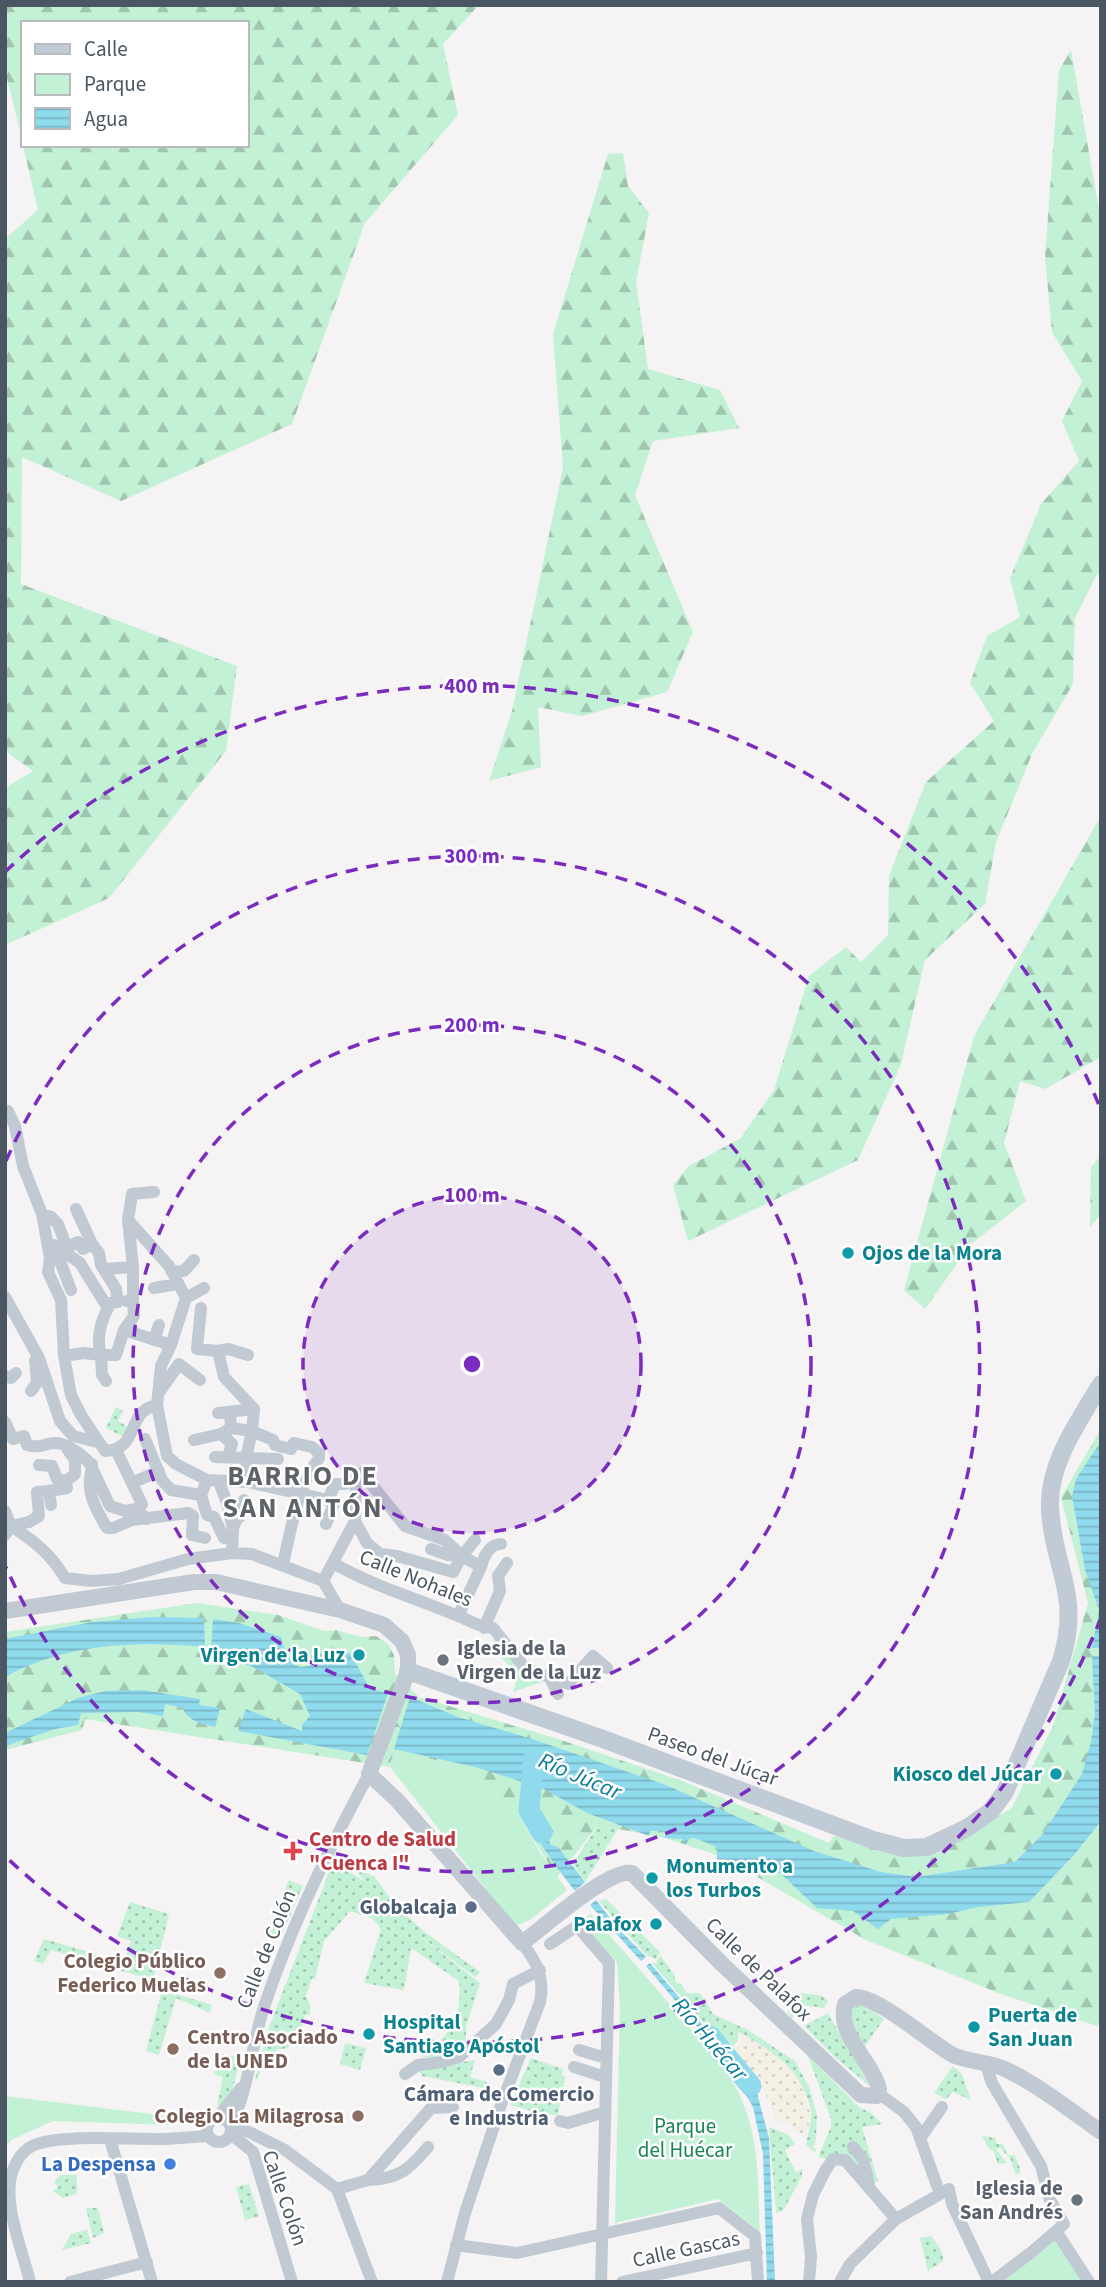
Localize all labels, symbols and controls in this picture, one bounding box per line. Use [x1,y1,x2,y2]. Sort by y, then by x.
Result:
legend [21,21,248,147]
text: Calle [84,34,128,64]
text: Parque [84,69,146,99]
text: Agua [84,104,128,134]
text: 400 m [444,671,500,701]
text: 300 m [444,841,500,871]
text: 200 m [444,1010,500,1040]
text: 100 m [444,1180,500,1210]
place label: Ojos de la Mora [862,1238,1002,1268]
marker: Ojos de la Mora [840,1245,856,1261]
centre of rings [460,1352,484,1376]
district label: BARRIO DE SAN ANTÓN [222,1456,384,1528]
street label: Calle Nohales [355,1542,477,1614]
place label: Iglesia de la Virgen de la Luz [456,1633,602,1687]
place label: Virgen de la Luz [200,1640,345,1670]
marker: Virgen de la Luz [351,1647,367,1663]
marker: Iglesia de la Virgen de la Luz [435,1652,451,1668]
street label: Paseo del Júcar [644,1719,783,1794]
water label: Río Júcar [533,1744,628,1809]
place label: Kiosco del Júcar [893,1759,1043,1789]
marker: Kiosco del Júcar [1048,1766,1064,1782]
place label: Centro de Salud "Cuenca I" [309,1824,456,1878]
marker: Centro de Salud "Cuenca I" [283,1841,303,1861]
place label: Monumento a los Turbos [666,1851,793,1905]
marker: Monumento a los Turbos [644,1870,660,1886]
street label: Calle de Colón [229,1885,303,2013]
place label: Globalcaja [359,1892,457,1922]
marker: Globalcaja [463,1899,479,1915]
place label: Palafox [573,1909,642,1939]
street label: Calle de Palafox [699,1910,820,2028]
marker: Palafox [648,1916,664,1932]
place label: Colegio Público Federico Muelas [57,1946,206,2000]
marker: Colegio Público Federico Muelas [212,1965,228,1981]
water label: Río Huécar [664,1990,757,2089]
place label: Puerta de San Juan [988,2000,1078,2054]
place label: Hospital Santiago Apóstol [383,2007,539,2061]
marker: Puerta de San Juan [966,2019,982,2035]
place label: Centro Asociado de la UNED [187,2022,338,2076]
marker: Hospital Santiago Apóstol [361,2026,377,2042]
marker: Centro Asociado de la UNED [165,2041,181,2057]
marker: Cámara de Comercio e Industria [491,2062,507,2078]
place label: Cámara de Comercio e Industria [404,2079,594,2133]
place label: Colegio La Milagrosa [154,2101,344,2131]
marker: Colegio La Milagrosa [350,2108,366,2124]
park label: Parque del Huécar [638,2111,733,2165]
street label: Calle Colón [255,2146,315,2250]
place label: La Despensa [41,2149,156,2179]
marker: La Despensa [162,2156,178,2172]
place label: Iglesia de San Andrés [960,2173,1063,2227]
marker: Iglesia de San Andrés [1069,2192,1085,2208]
street label: Calle Gascas [630,2223,743,2275]

